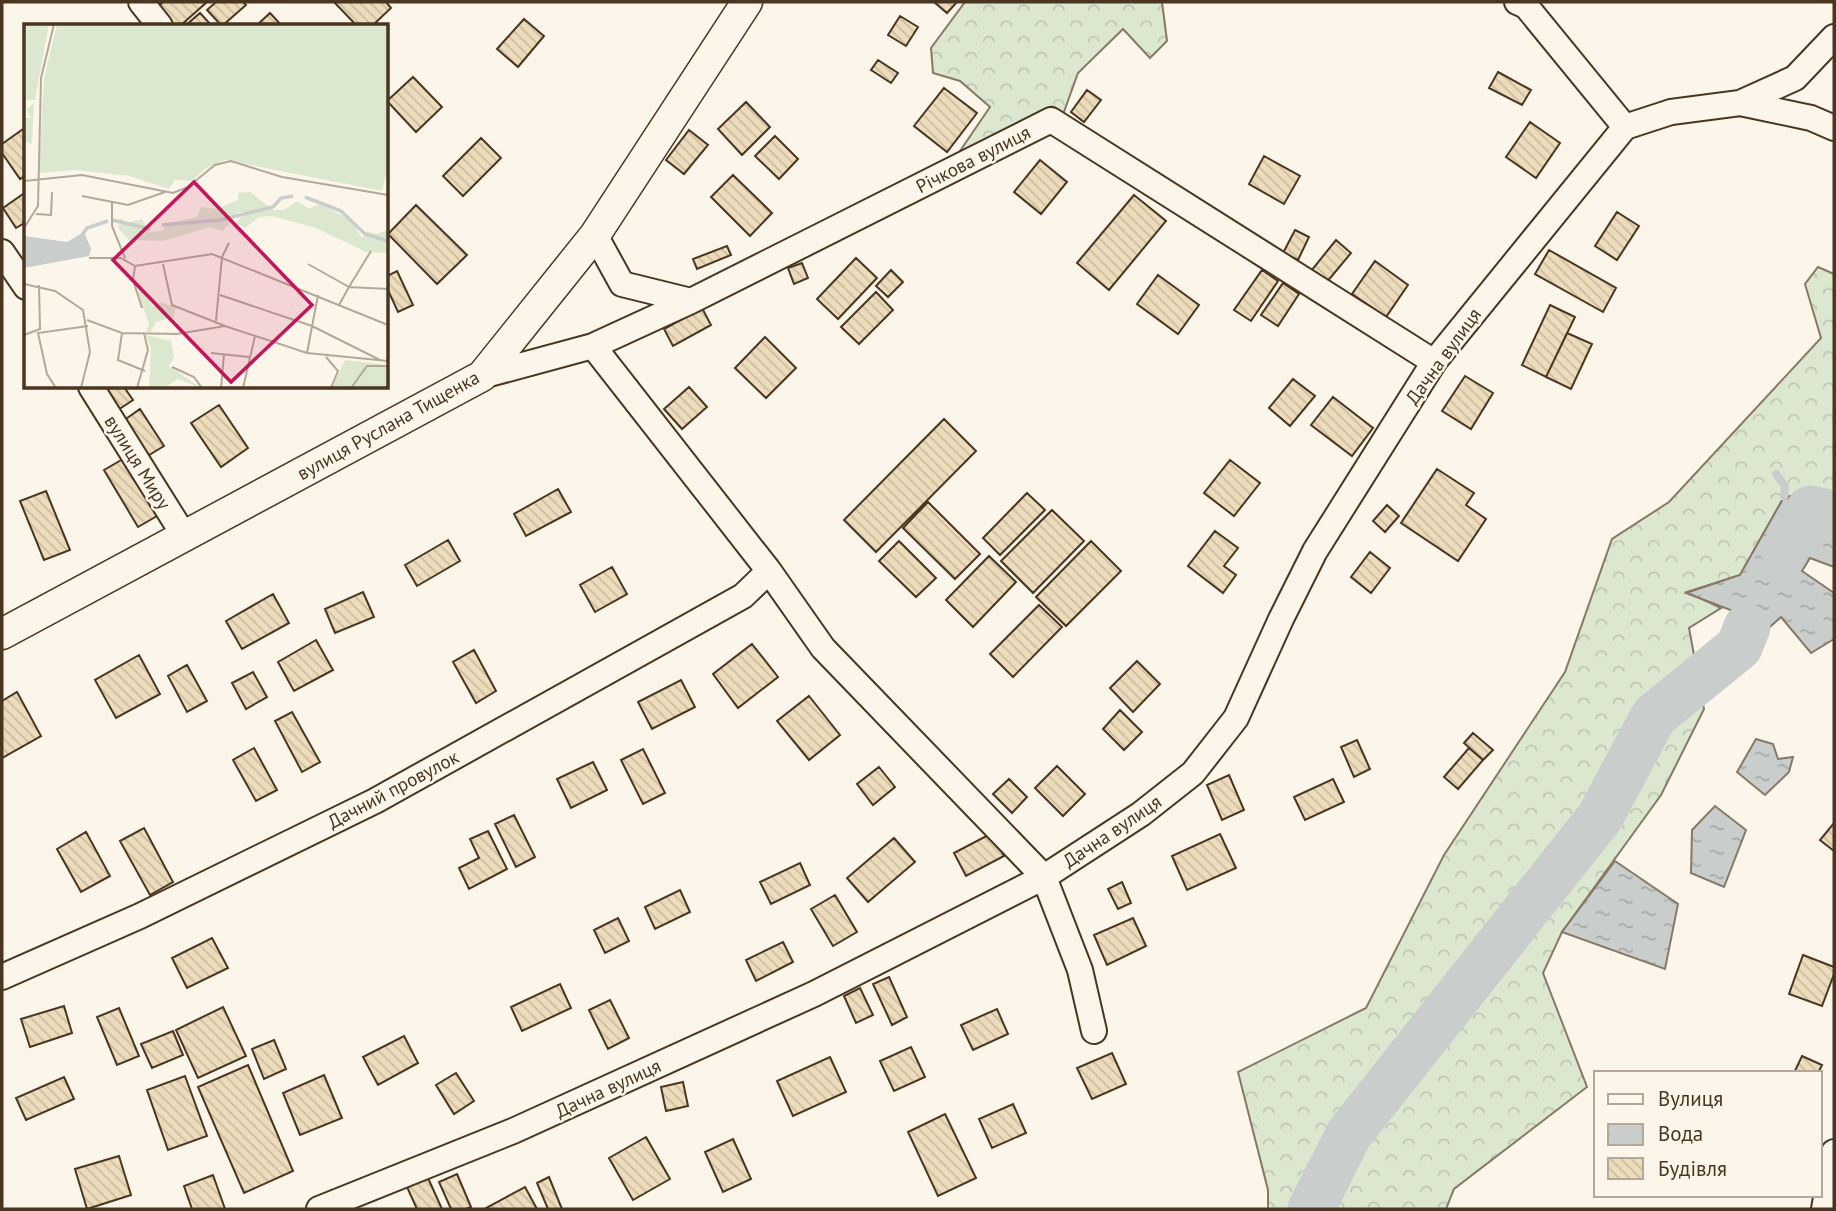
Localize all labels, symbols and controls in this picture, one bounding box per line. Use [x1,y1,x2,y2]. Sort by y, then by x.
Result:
inset map [24,24,388,388]
street label: Річкова вулиця [912,120,1034,198]
street label: Дачна вулиця [1400,303,1486,409]
street label: вулиця Руслана Тищенка [292,365,484,485]
street label: вулиця Миру [100,410,177,514]
street label: Дачний провулок [323,744,463,834]
street label: Дачна вулиця [1058,789,1166,873]
street label: Дачна вулиця [551,1053,665,1123]
legend [1594,1071,1822,1197]
text: Вулиця [1658,1085,1723,1112]
text: Вода [1658,1120,1703,1147]
text: Будівля [1658,1155,1727,1182]

